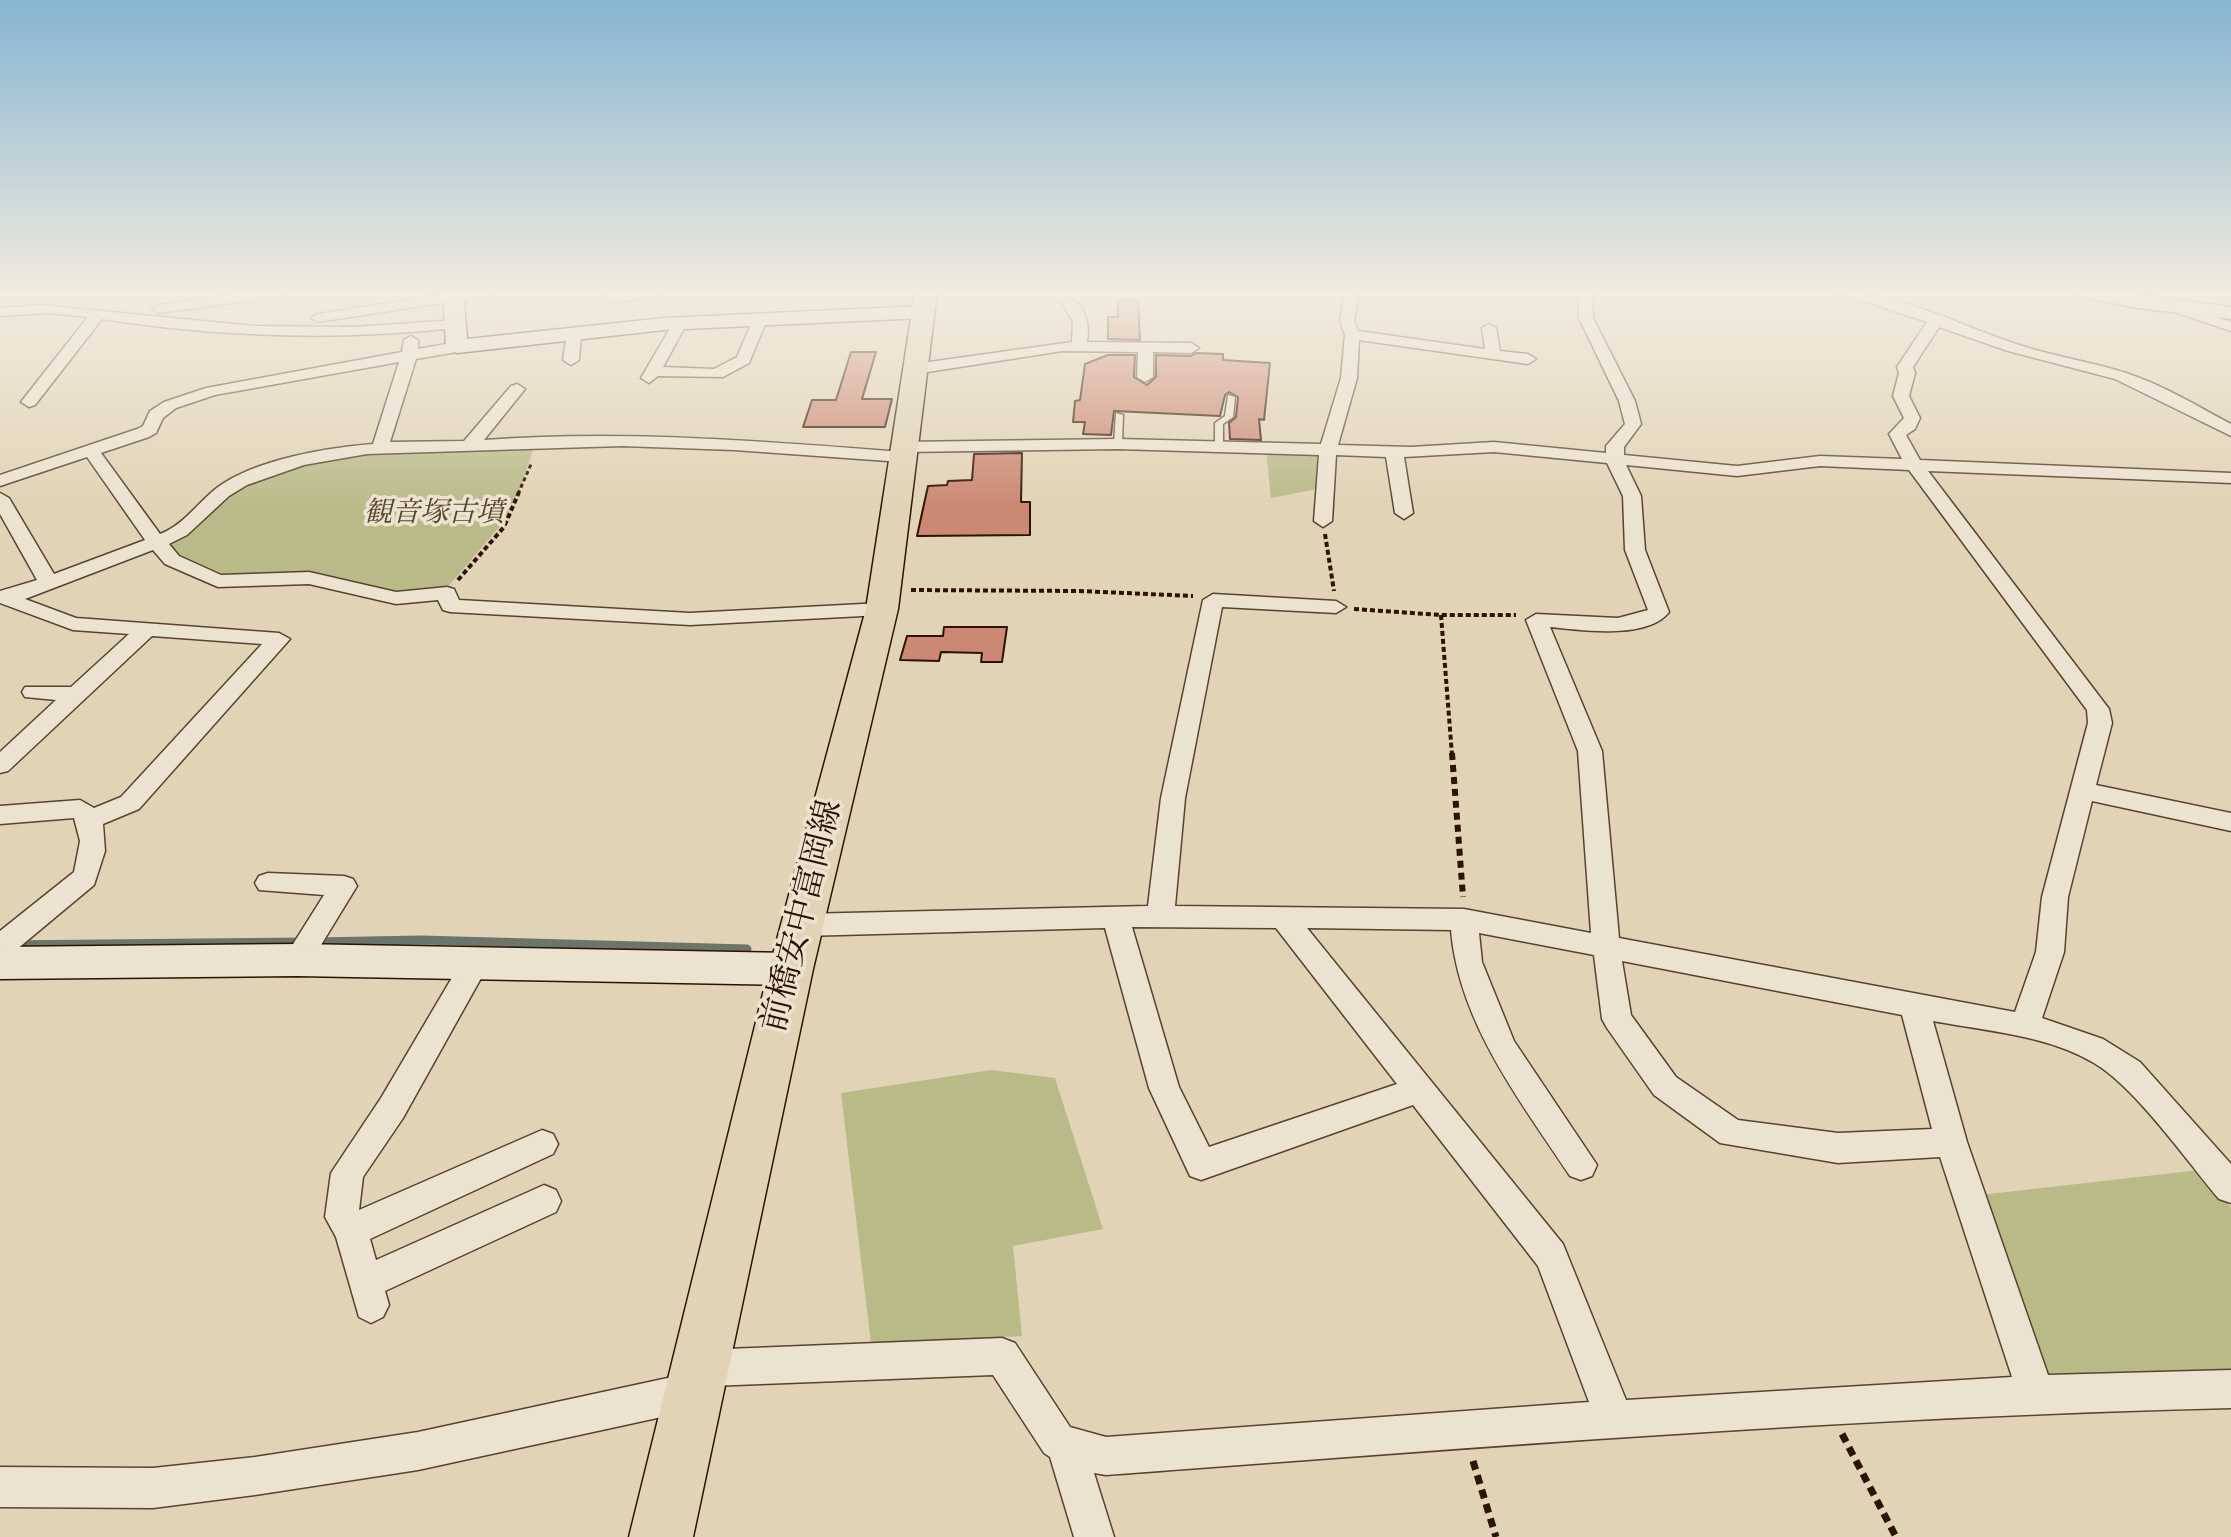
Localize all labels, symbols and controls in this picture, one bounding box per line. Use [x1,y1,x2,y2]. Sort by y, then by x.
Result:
park label: 観音塚古墳 [364,499,504,533]
street label: 前橋安中富岡線 [757,797,855,1037]

